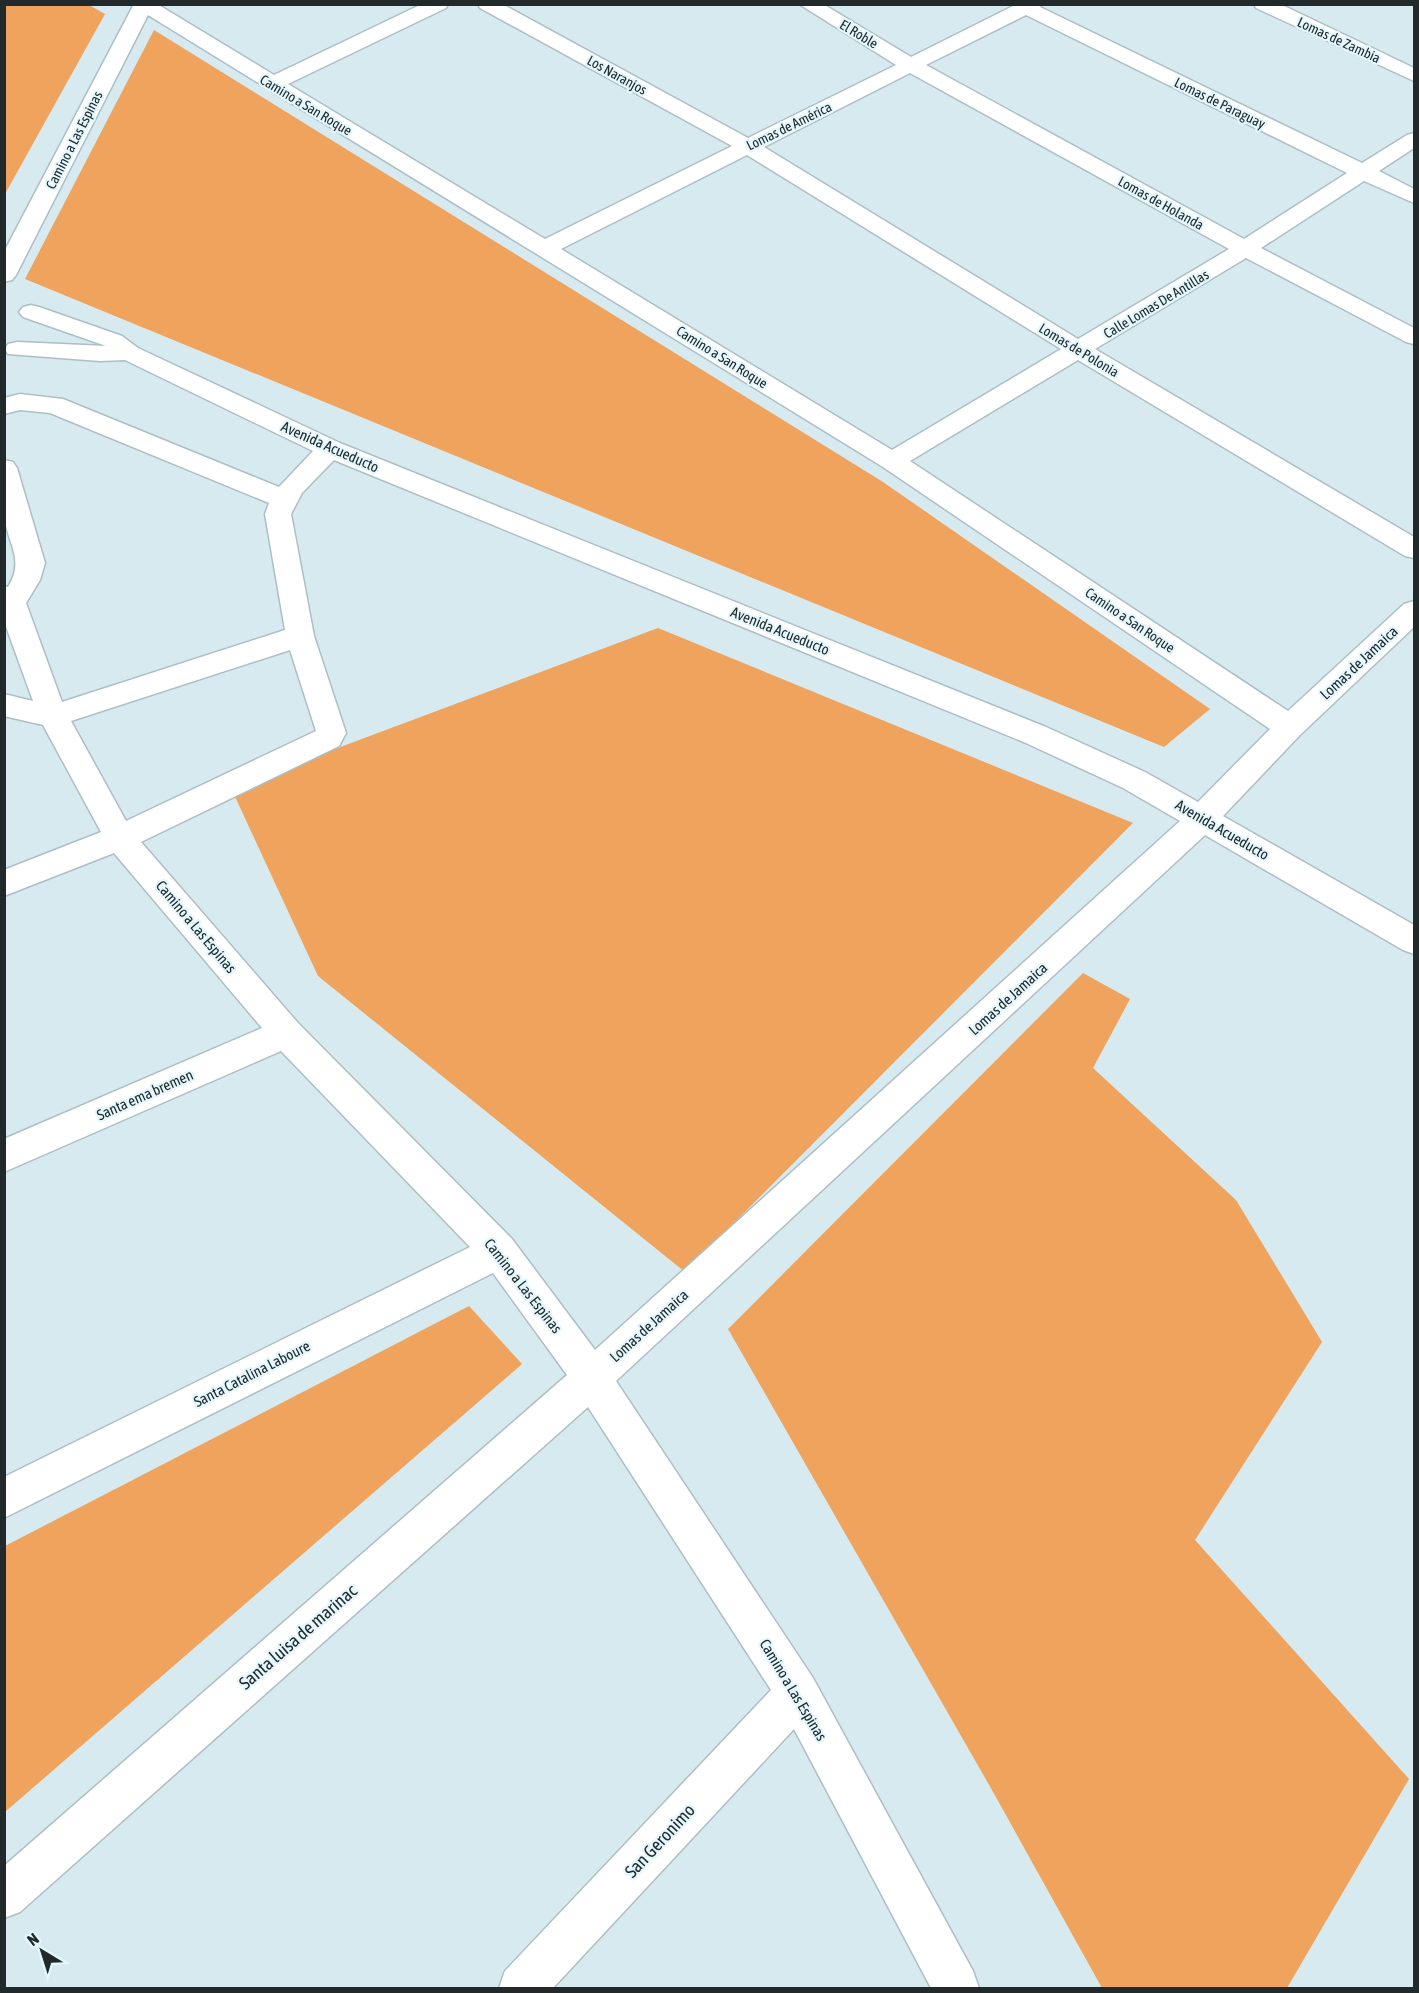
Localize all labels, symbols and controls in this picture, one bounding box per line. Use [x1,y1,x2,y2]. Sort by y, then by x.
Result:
street label: Lomas de Zambia [1295,14,1383,66]
street label: El Roble [837,16,881,52]
street label: Los Naranjos [584,52,650,98]
street label: Camino a San Roque [257,71,355,139]
street label: Lomas de Paraguay [1172,74,1268,132]
street label: Camino a Las Espinas [42,88,106,192]
street label: Lomas de América [744,98,834,154]
street label: Lomas de Holanda [1115,173,1207,233]
street label: Calle Lomas De Antillas [1101,266,1211,342]
street label: Lomas de Polonia [1036,320,1122,380]
street label: Camino a San Roque [674,323,770,391]
street label: Avenida Acueducto [279,417,382,476]
street label: Camino a San Roque [1082,584,1178,656]
street label: Avenida Acueducto [728,603,832,658]
street label: Lomas de Jamaica [1316,622,1401,703]
street label: Avenida Acueducto [1173,796,1272,863]
street label: Camino a Las Espinas [153,877,240,976]
street label: Lomas de Jamaica [965,959,1050,1038]
street label: Santa ema bremen [94,1066,196,1123]
street label: Camino a Las Espinas [481,1235,566,1336]
street label: Lomas de Jamaica [606,1286,691,1365]
street label: Santa Catalina Laboure [191,1337,313,1410]
street label: Santa luisa de marinac [234,1580,361,1693]
street label: Camino a Las Espinas [756,1636,830,1744]
street label: San Geronimo [620,1800,699,1882]
north arrow [12,1921,72,1981]
text: N [23,1929,42,1949]

